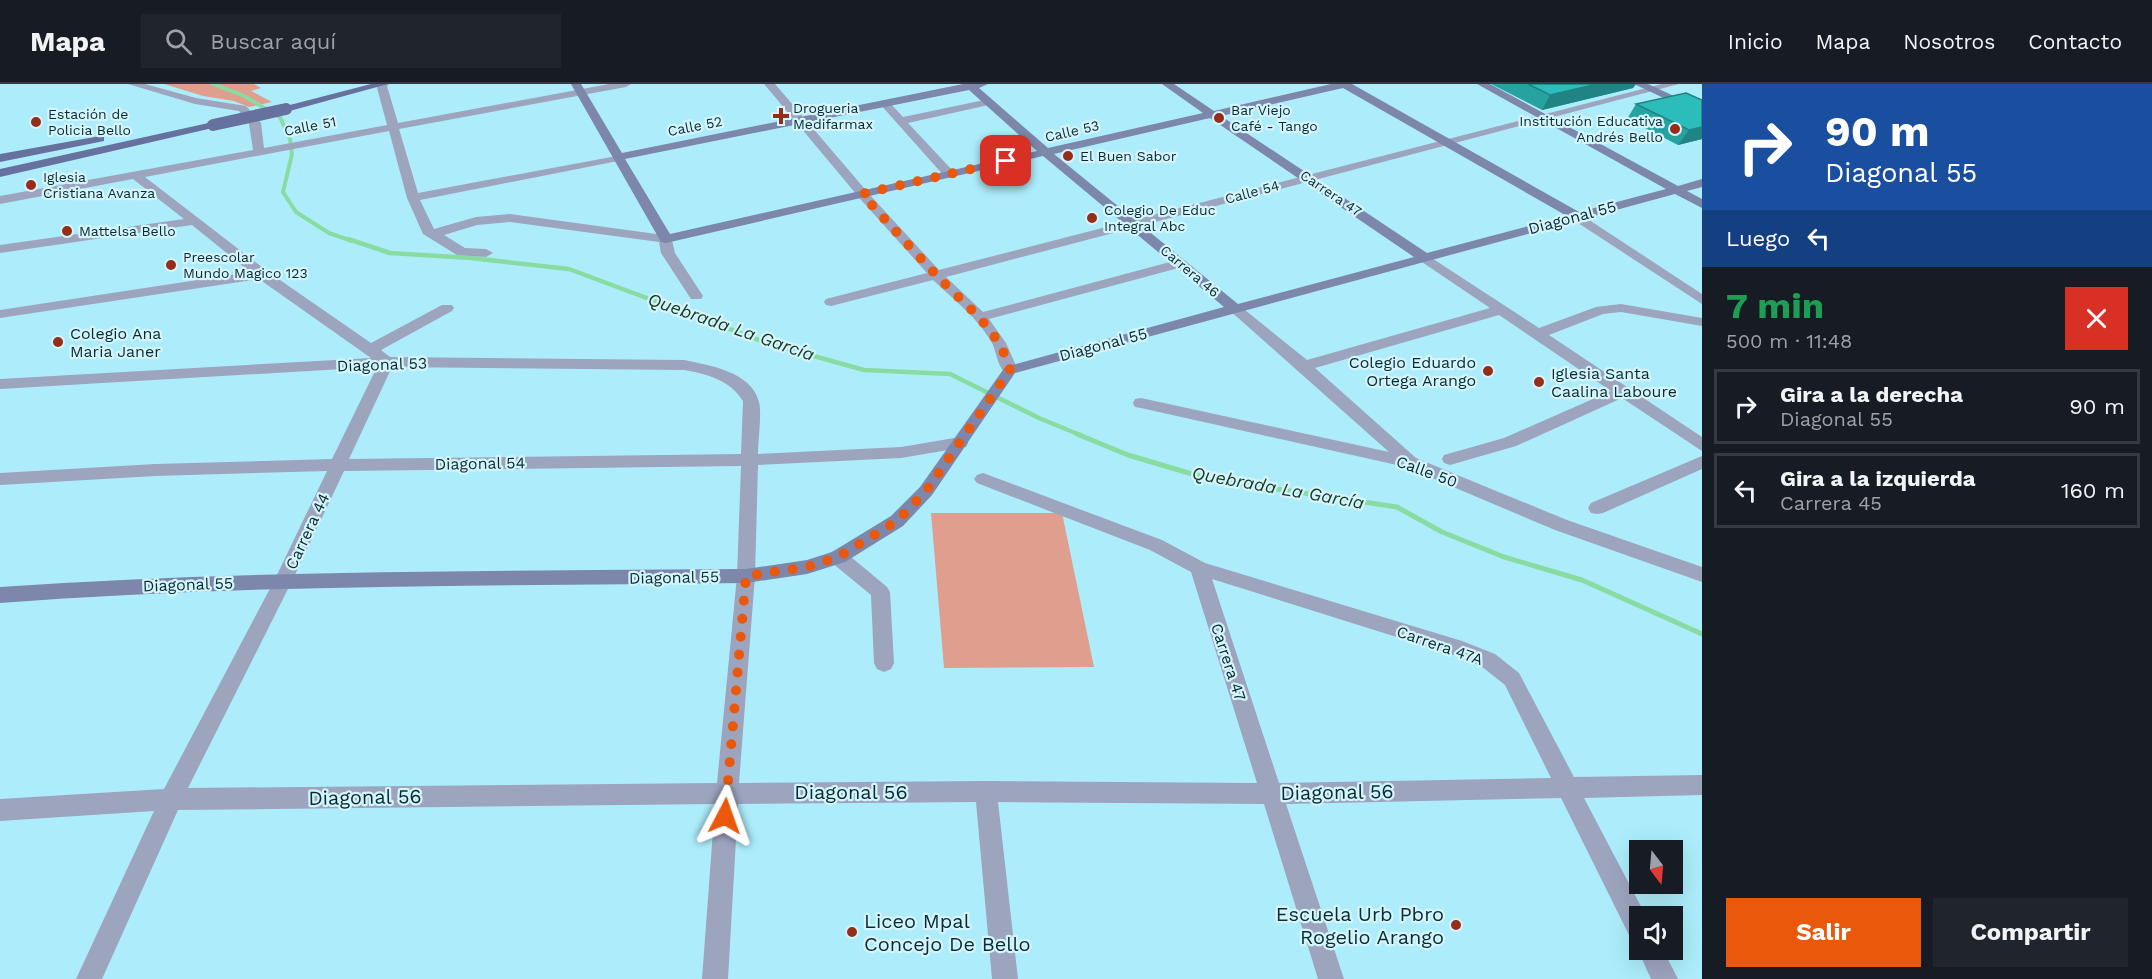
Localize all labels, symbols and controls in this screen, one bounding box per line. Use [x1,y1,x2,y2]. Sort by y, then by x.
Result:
search box [141,14,561,68]
text: Mapa [30,25,105,58]
icon: search [162,25,195,58]
text: Buscar aquí [210,29,336,54]
text: Inicio [1728,29,1783,54]
text: Mapa [1816,29,1870,54]
text: Nosotros [1903,29,1995,54]
text: Contacto [2028,29,2122,54]
place label: Drogueria Medifarmax [793,100,873,132]
place label: Bar Viejo Café - Tango [1231,102,1318,134]
place label: Estación de Policia Bello [48,106,131,138]
text: 90 m [1825,107,1929,156]
icon: right [1726,108,1804,186]
marker: Drogueria Medifarmax [774,109,788,123]
marker: Bar Viejo Café - Tango [1212,111,1226,125]
street label: Calle 51 [283,113,337,139]
street label: Calle 52 [666,113,724,139]
place label: Institución Educativa Andrés Bello [1519,113,1663,145]
marker: Estación de Policia Bello [29,115,43,129]
street label: Calle 53 [1043,117,1101,145]
marker: Institución Educativa Andrés Bello [1668,122,1682,136]
pin [980,135,1031,186]
icon: arrive [989,144,1022,177]
place label: El Buen Sabor [1080,148,1177,164]
marker: El Buen Sabor [1061,149,1075,163]
text: Diagonal 55 [1825,157,1977,189]
street label: Carrera 47 [1297,167,1365,219]
place label: Iglesia Cristiana Avanza [43,169,155,201]
street label: Calle 54 [1223,177,1281,207]
marker: Iglesia Cristiana Avanza [24,178,38,192]
street label: Diagonal 55 [1526,197,1618,238]
place label: Colegio De Educ Integral Abc [1104,202,1216,234]
marker: Colegio De Educ Integral Abc [1085,211,1099,225]
icon: left [1802,222,1835,255]
place label: Mattelsa Bello [79,223,176,239]
marker: Mattelsa Bello [60,224,74,238]
text: Luego [1726,226,1790,251]
street label: Carrera 46 [1157,242,1223,300]
place label: Preescolar Mundo Magico 123 [183,249,308,281]
marker: Preescolar Mundo Magico 123 [164,258,178,272]
text: 7 min [1726,285,1824,327]
button: close [2065,287,2128,350]
water label: Quebrada La García [645,288,817,365]
place label: Colegio Ana Maria Janer [70,324,161,361]
street label: Diagonal 55 [1057,324,1149,365]
text: 500 m · 11:48 [1726,329,1852,353]
marker: Colegio Ana Maria Janer [51,335,65,349]
street label: Diagonal 53 [337,353,427,376]
place label: Colegio Eduardo Ortega Arango [1349,353,1476,390]
marker: Colegio Eduardo Ortega Arango [1481,364,1495,378]
place label: Iglesia Santa Caalina Laboure [1551,364,1677,401]
marker: Iglesia Santa Caalina Laboure [1532,375,1546,389]
text: Gira a la derecha [1780,382,1963,407]
icon: right [1729,390,1762,423]
text: 90 m [2069,394,2125,419]
text: Diagonal 55 [1780,407,1893,431]
street label: Calle 50 [1394,452,1460,491]
street label: Diagonal 54 [434,453,526,474]
water label: Quebrada La García [1190,462,1366,513]
text: Gira a la izquierda [1780,466,1976,491]
icon: left [1729,474,1762,507]
text: 160 m [2061,478,2125,503]
street label: Carrera 44 [281,490,333,572]
text: Carrera 45 [1780,491,1882,515]
street label: Diagonal 55 [629,567,719,588]
street label: Diagonal 55 [143,573,233,596]
street label: Carrera 47 [1207,621,1250,703]
street label: Carrera 47A [1394,622,1486,669]
street label: Diagonal 56 [1280,779,1394,805]
street label: Diagonal 56 [794,780,908,804]
street label: Diagonal 56 [308,784,422,810]
position arrow [693,784,757,848]
north arrow [1629,840,1683,894]
map controls [1629,840,1683,960]
button: Salir [1726,898,1921,967]
button: Compartir [1933,898,2128,967]
place label: Escuela Urb Pbro Rogelio Arango [1276,902,1444,949]
button: sound [1629,906,1683,960]
place label: Liceo Mpal Concejo De Bello [864,909,1031,956]
marker: Escuela Urb Pbro Rogelio Arango [1449,918,1463,932]
marker: Liceo Mpal Concejo De Bello [845,925,859,939]

